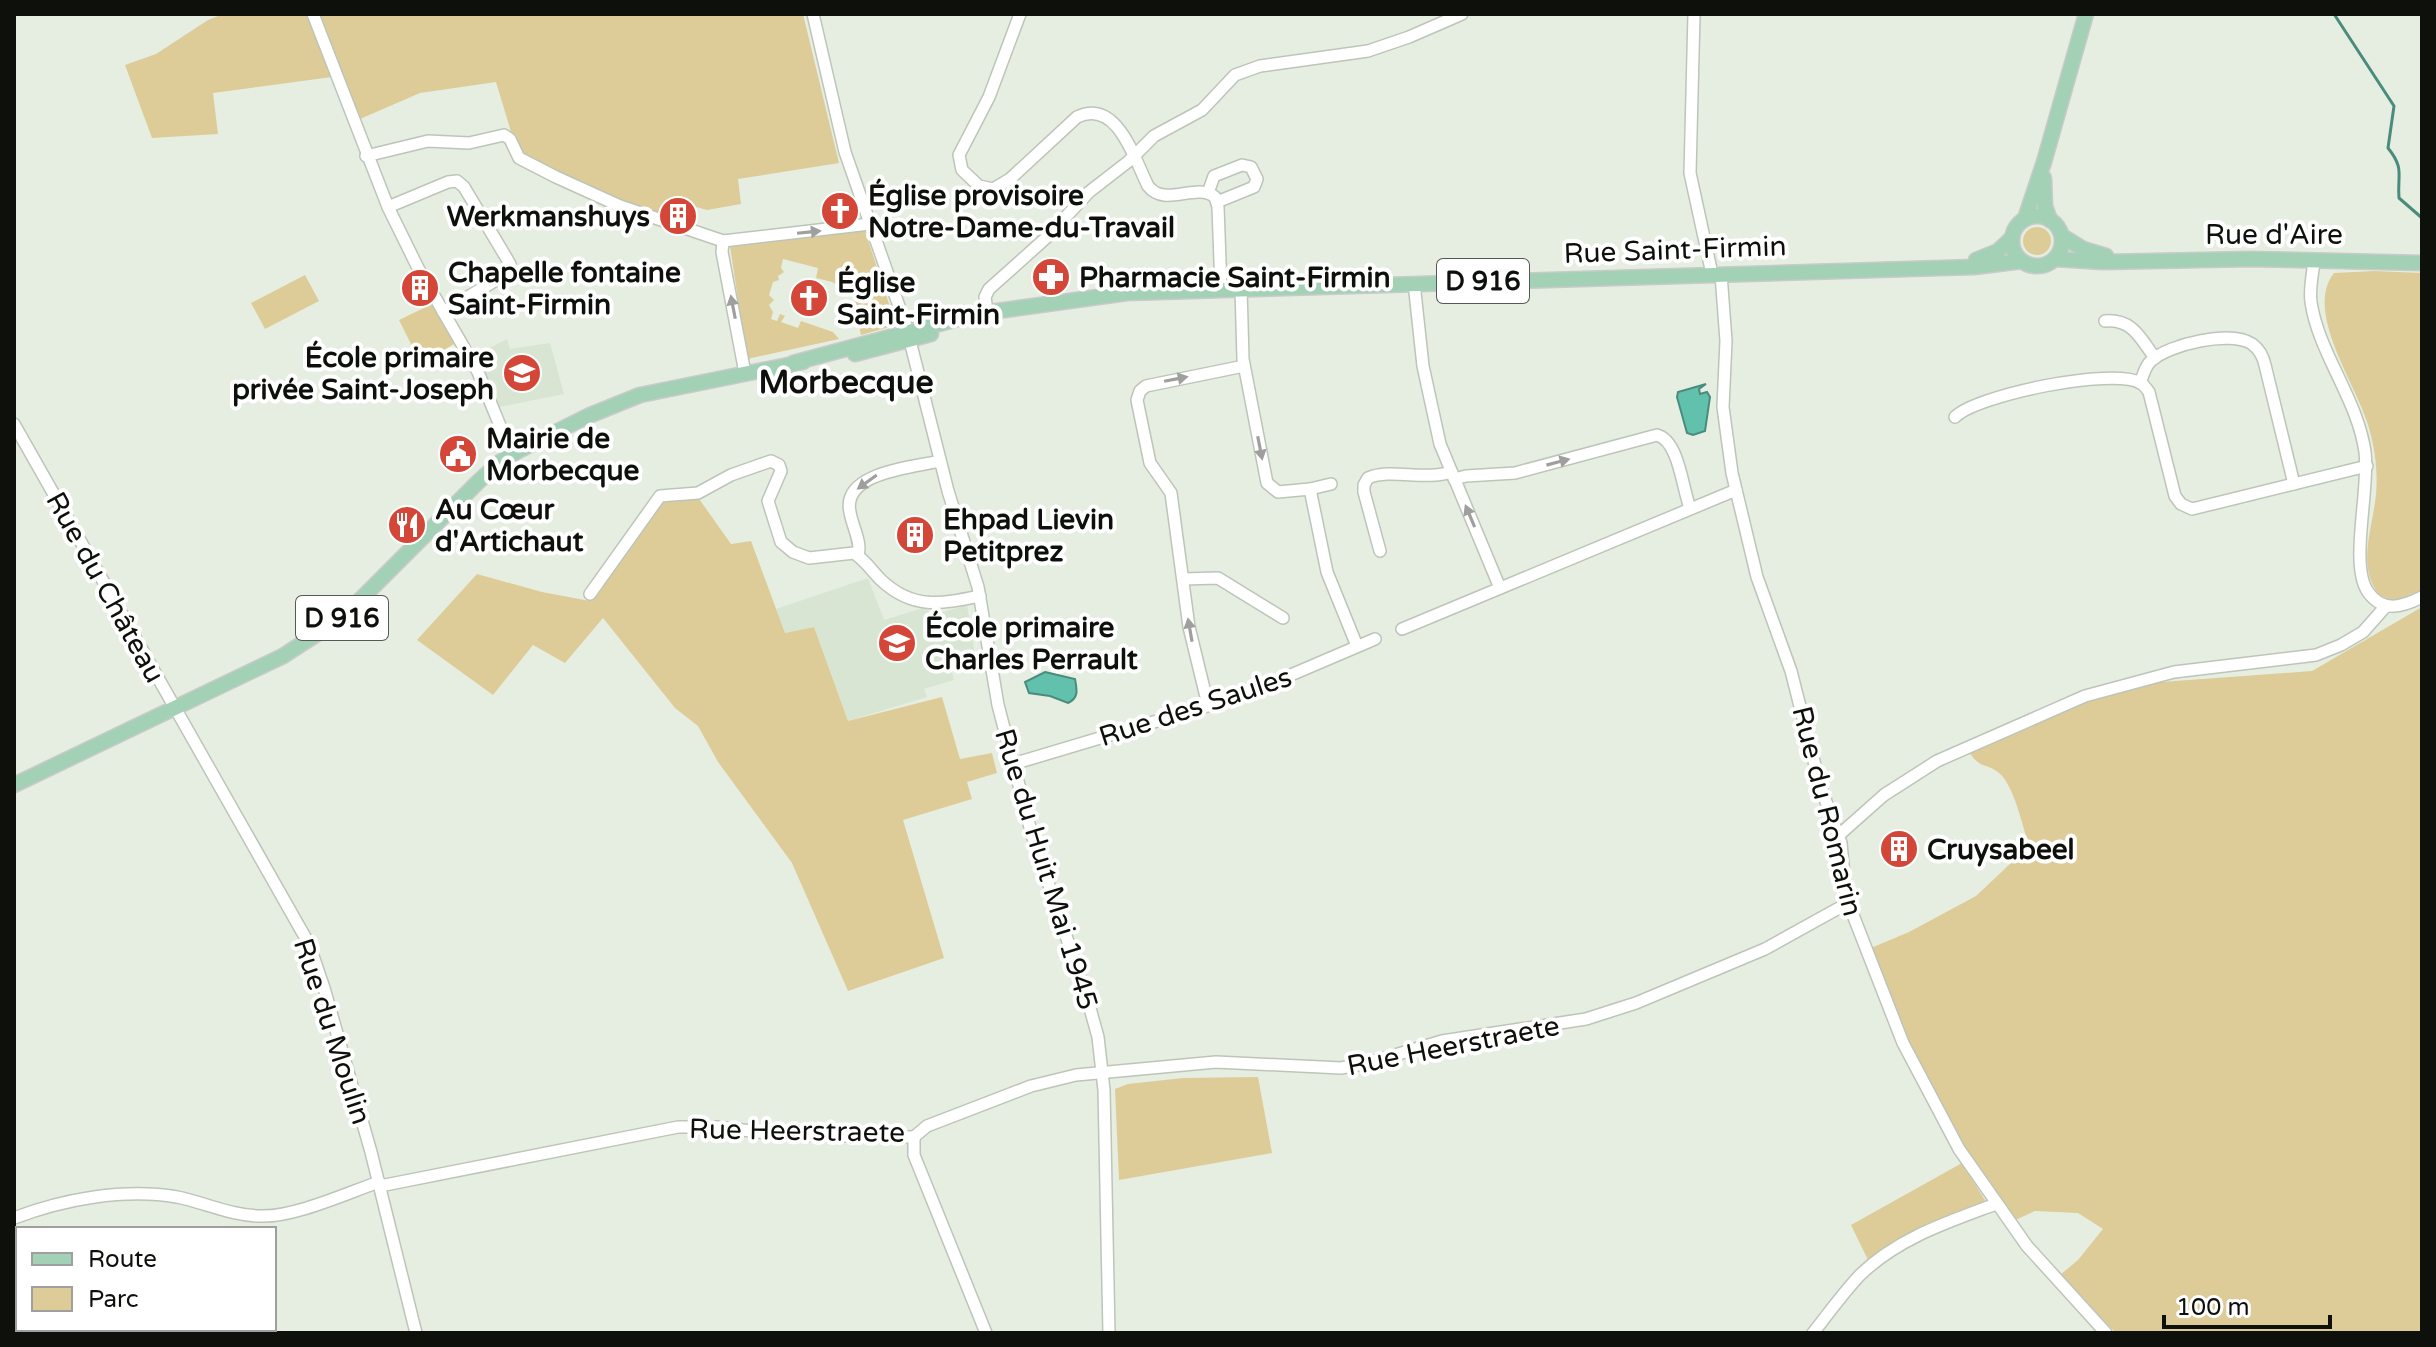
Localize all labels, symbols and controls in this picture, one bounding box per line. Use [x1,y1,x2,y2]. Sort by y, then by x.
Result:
place label: Église provisoire Notre-Dame-du-Travail [868,178,1175,245]
church icon: Église provisoire Notre-Dame-du-Travail [819,190,861,232]
building icon: Werkmanshuys [657,195,699,237]
place label: Werkmanshuys [447,200,650,234]
street label: Rue d'Aire [2205,218,2343,252]
one-way arrow [797,225,822,238]
street label: Rue Saint-Firmin [1563,229,1787,271]
place label: Chapelle fontaine Saint-Firmin [448,256,681,322]
pharmacy icon: Pharmacie Saint-Firmin [1030,256,1072,298]
road number: D 916 [1437,259,1529,303]
place label: Pharmacie Saint-Firmin [1079,261,1391,295]
place label: Église Saint-Firmin [837,265,1000,332]
building icon: Chapelle fontaine Saint-Firmin [399,267,441,309]
church icon: Église Saint-Firmin [788,277,830,319]
one-way arrow [726,294,738,319]
place label: École primaire privée Saint-Joseph [232,340,494,407]
school or university icon: École primaire privée Saint-Joseph [501,352,543,394]
district label: Morbecque [758,364,934,402]
one-way arrow [1164,373,1189,385]
place label: Mairie de Morbecque [486,422,639,488]
public building icon: Mairie de Morbecque [437,433,479,475]
one-way arrow [1255,436,1267,461]
one-way arrow [1546,455,1570,468]
one-way arrow [856,474,877,490]
street label: Rue du Château [39,486,172,689]
place label: Au Cœur d'Artichaut [435,493,584,559]
place label: Ehpad Lievin Petitprez [943,503,1114,569]
restaurant icon: Au Cœur d'Artichaut [386,504,428,546]
one-way arrow [1463,504,1476,528]
building icon: Ehpad Lievin Petitprez [894,514,936,556]
road number: D 916 [296,596,388,640]
place label: École primaire Charles Perrault [925,610,1138,677]
one-way arrow [1183,617,1195,642]
school or university icon: École primaire Charles Perrault [876,622,918,664]
street label: Rue des Saules [1095,660,1296,754]
street label: Rue du Romarin [1784,703,1870,920]
street label: Rue du Huit Mai 1945 [987,725,1105,1014]
building icon: Cruysabeel [1878,828,1920,870]
place label: Cruysabeel [1927,833,2075,867]
street label: Rue du Moulin [286,934,378,1129]
street label: Rue Heerstraete [1344,1009,1562,1083]
street label: Rue Heerstraete [689,1112,905,1150]
legend [16,1227,276,1331]
text: Route [88,1245,157,1274]
scale bar [2164,1279,2330,1329]
text: Parc [88,1285,139,1314]
text: 100 m [2176,1293,2250,1322]

